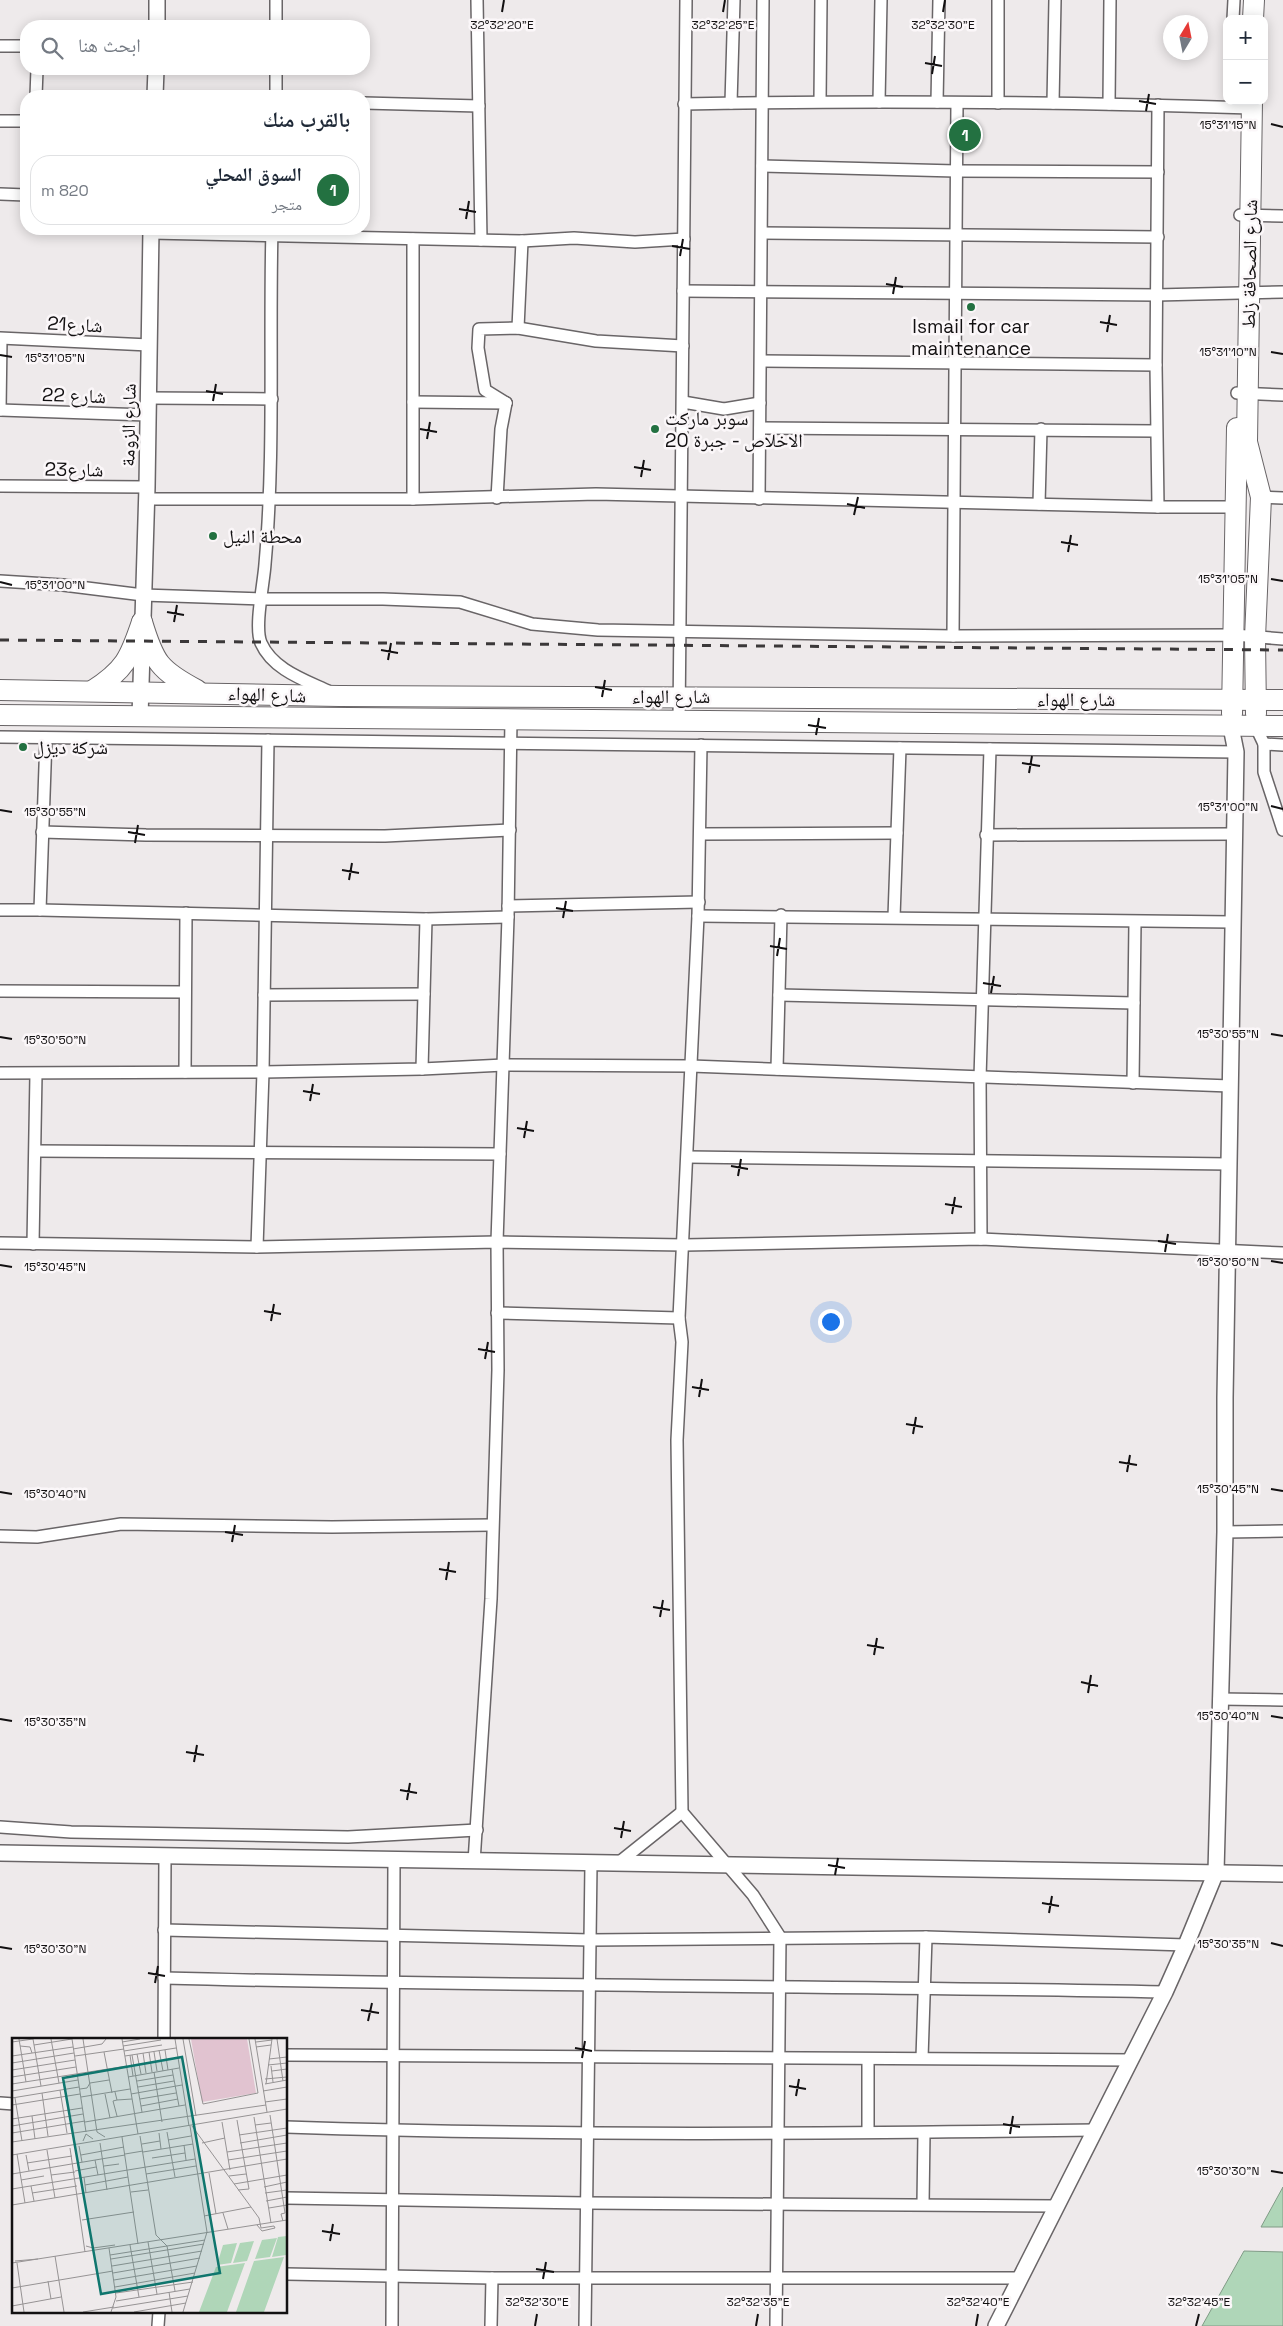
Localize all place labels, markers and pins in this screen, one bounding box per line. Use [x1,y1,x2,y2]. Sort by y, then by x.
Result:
pin: 1 [949,116,981,154]
marker: Ismail for car maintenance [965,301,977,313]
place label: Ismail for car maintenance [911,314,1031,361]
place label: سوبر ماركت الاخلاص - جبرة 20 [665,406,803,453]
marker: سوبر ماركت الاخلاص - جبرة 20 [649,423,661,435]
place label: محطة النيل [223,524,302,549]
marker: محطة النيل [207,530,219,542]
place label: شركة ديزل [33,735,108,760]
marker: شركة ديزل [17,741,29,753]

